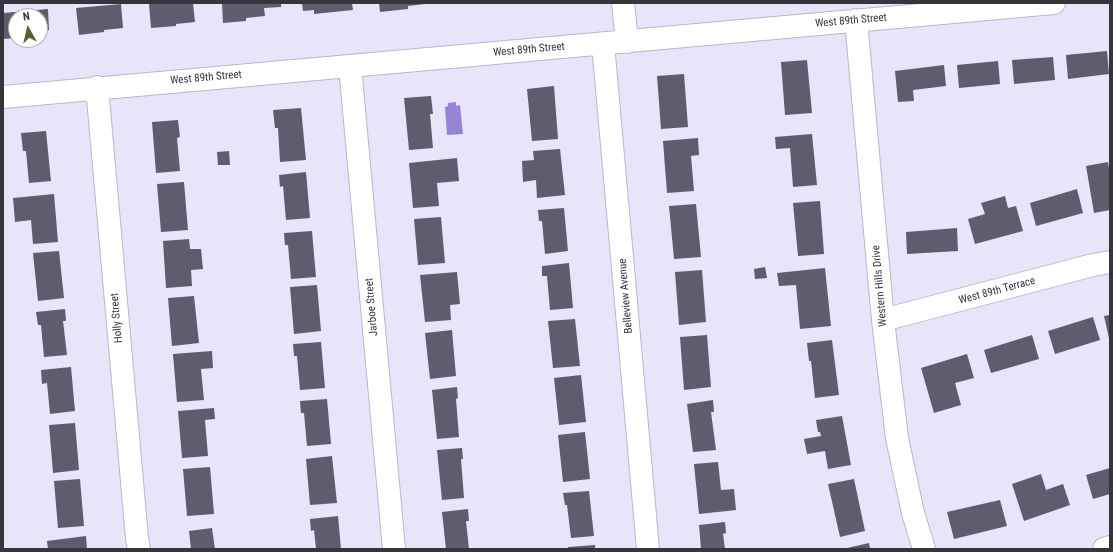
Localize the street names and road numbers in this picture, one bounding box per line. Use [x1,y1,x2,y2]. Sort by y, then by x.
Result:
street label: West 89th Street [815,11,887,31]
street label: West 89th Street [493,40,565,60]
street label: West 89th Street [170,68,242,88]
street label: Western Hills Drive [870,245,890,327]
street label: Belleview Avenue [616,258,636,334]
street label: West 89th Terrace [957,274,1037,308]
street label: Jarboe Street [363,277,381,337]
street label: Holly Street [108,292,126,344]

